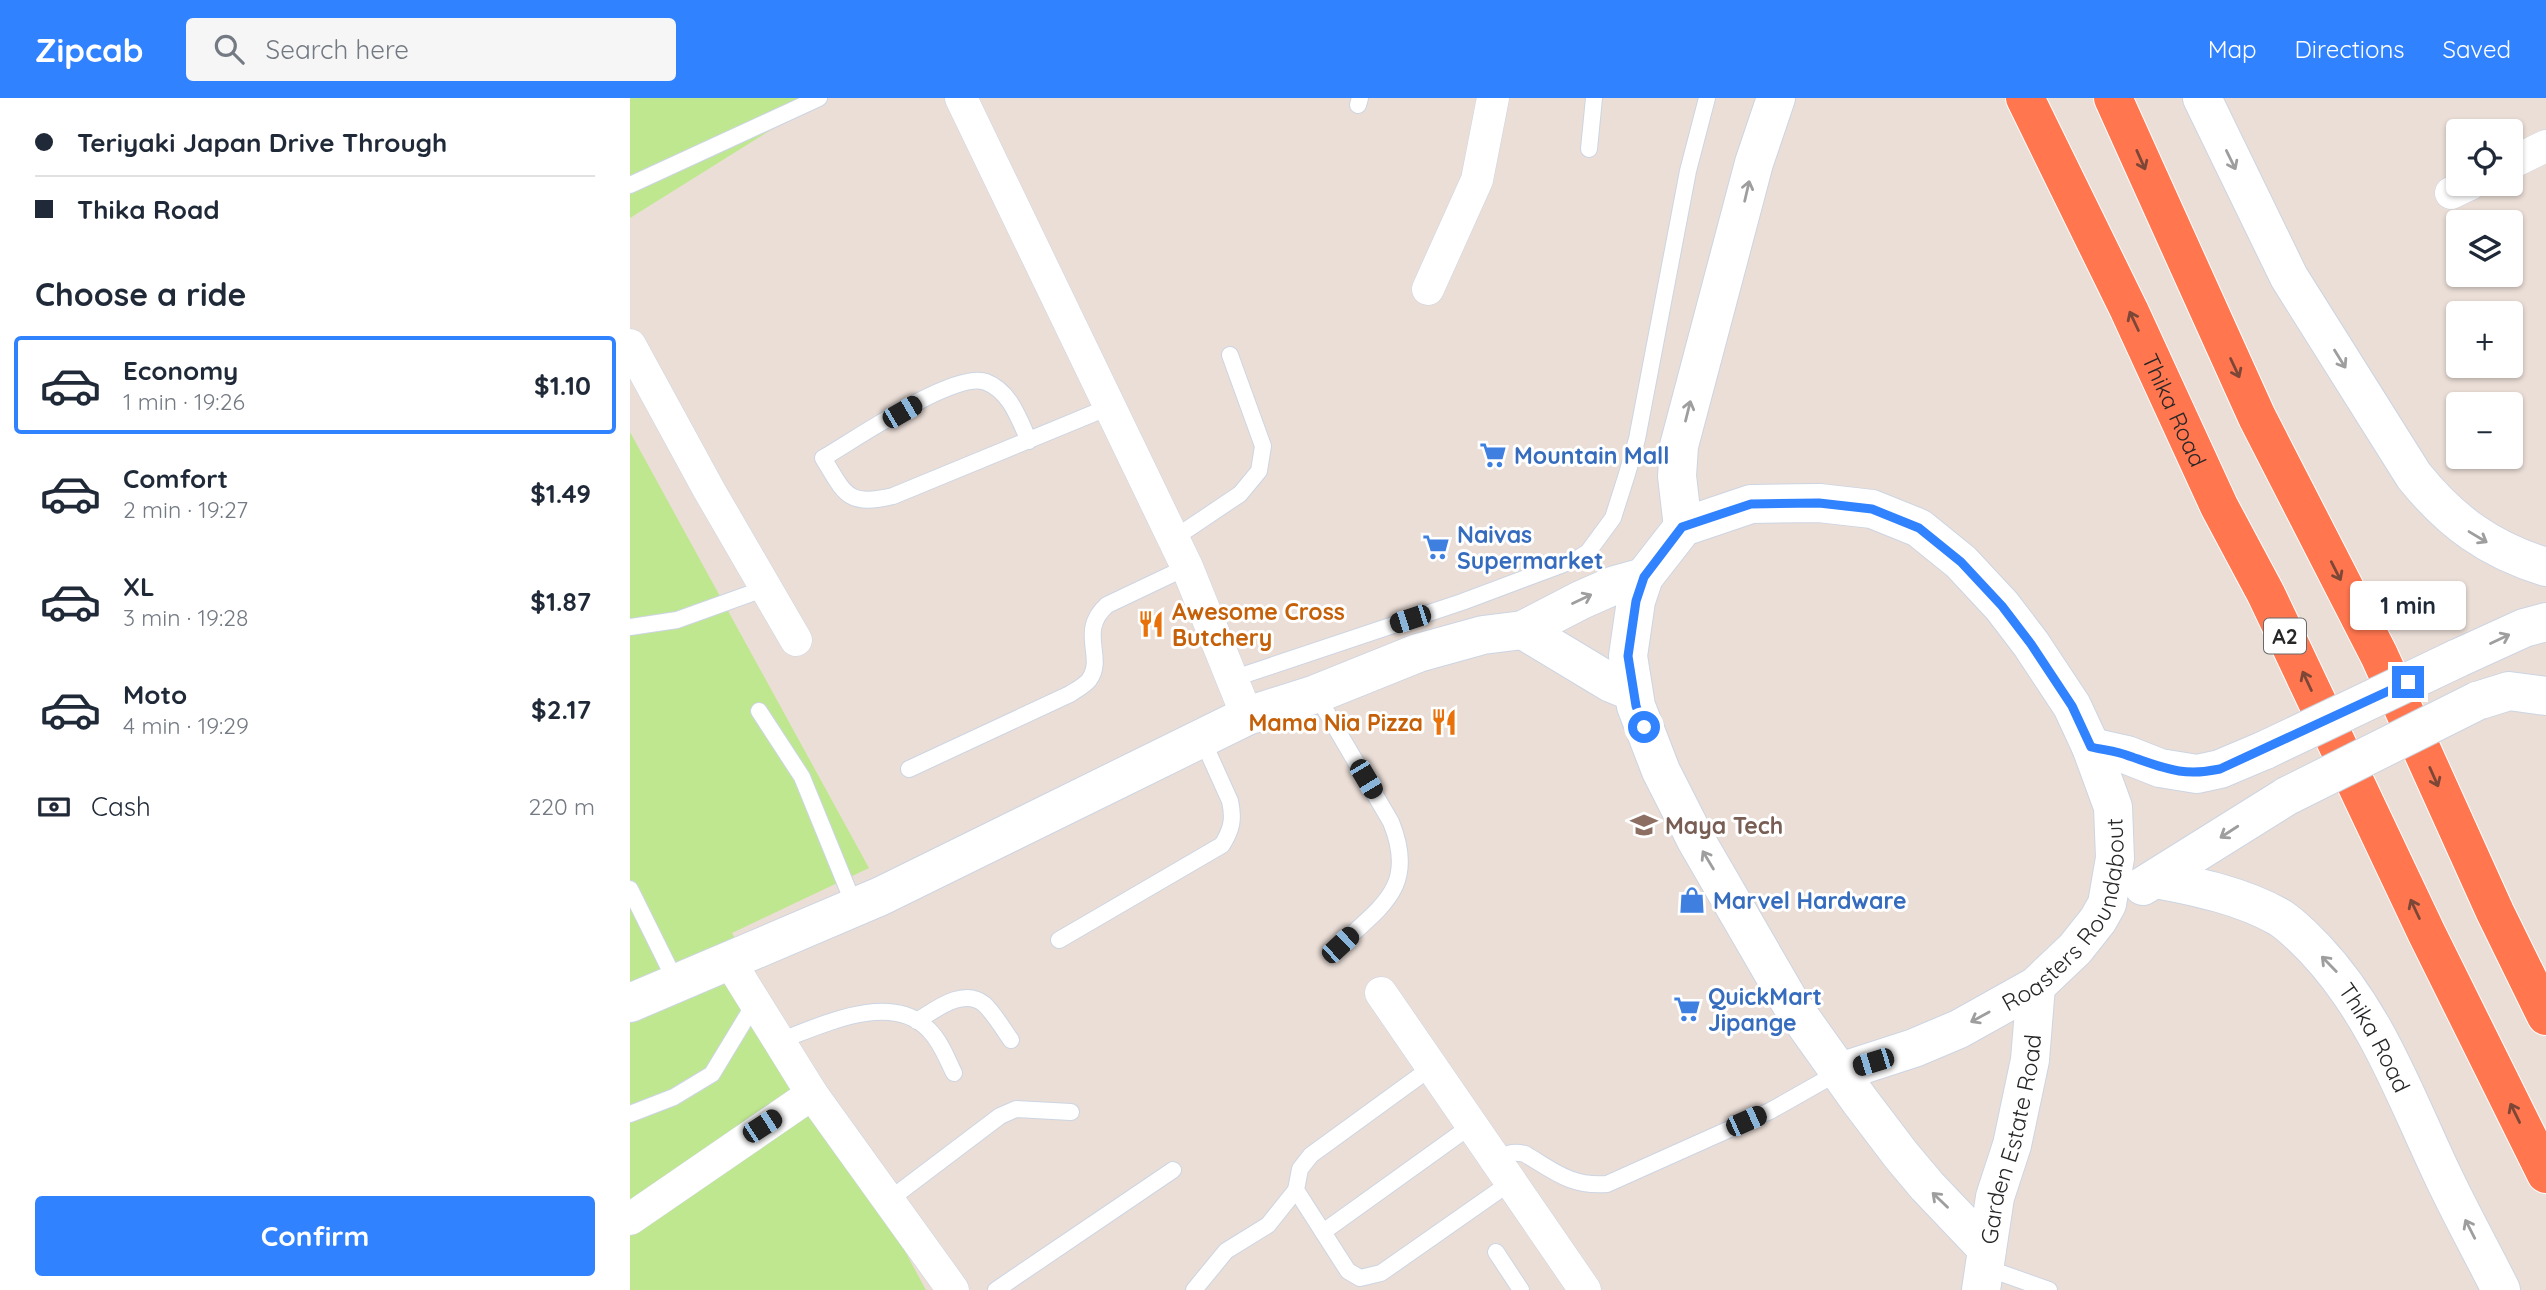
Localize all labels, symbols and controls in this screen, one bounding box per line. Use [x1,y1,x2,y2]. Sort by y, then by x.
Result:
search box [186,18,676,81]
text: Zipcab [35,29,144,70]
icon: search [210,30,248,68]
text: Search here [266,33,409,66]
text: Map [2208,34,2257,64]
text: Directions [2295,34,2405,64]
text: Saved [2443,34,2511,64]
map controls [2446,119,2523,469]
button: locate [2446,119,2523,196]
text: Teriyaki Japan Drive Through [77,126,447,159]
one-way arrow [2135,149,2148,171]
one-way arrow [2225,149,2239,170]
one-way arrow [1741,180,1754,203]
text: Thika Road [77,193,220,226]
button: layers [2446,210,2523,287]
text: Choose a ride [35,274,247,314]
button: + [2446,301,2523,378]
one-way arrow [2127,311,2140,333]
street label: Thika Road [2136,349,2213,471]
one-way arrow [2333,349,2347,369]
icon: car [39,354,102,417]
text: Economy [123,354,238,387]
one-way arrow [2228,357,2242,378]
text: $1.10 [534,369,591,402]
text: 1 min · 19:26 [123,387,245,416]
car [879,392,926,432]
button: − [2446,392,2523,469]
one-way arrow [1682,400,1695,423]
supermarket icon: Mountain Mall [1478,440,1508,470]
place label: Mountain Mall [1514,441,1670,470]
icon: car [39,462,102,525]
text: Comfort [123,462,228,495]
text: $1.49 [530,477,591,510]
text: 2 min · 19:27 [123,495,248,524]
place label: Naivas Supermarket [1457,520,1603,575]
one-way arrow [2468,530,2488,544]
supermarket icon: Naivas Supermarket [1421,532,1451,562]
one-way arrow [2330,560,2344,581]
icon: car [39,570,102,633]
text: XL [123,570,155,603]
callout: 1 min [2350,580,2466,630]
text: $1.87 [530,585,591,618]
text: 1 min [2380,591,2436,620]
one-way arrow [1571,592,1592,606]
place label: Awesome Cross Butchery [1172,597,1345,652]
text: 3 min · 19:28 [123,603,248,632]
car [1387,603,1434,635]
restaurant icon: Awesome Cross Butchery [1136,609,1166,639]
road number: A2 [2264,618,2306,654]
one-way arrow [2489,632,2510,645]
route end [2392,666,2424,698]
one-way arrow [2299,671,2313,692]
icon: car [39,678,102,741]
text: Moto [123,678,187,711]
text: $2.17 [531,693,591,726]
restaurant icon: Mama Nia Pizza [1429,707,1459,737]
place label: Mama Nia Pizza [1248,708,1423,737]
text: 4 min · 19:29 [123,711,249,740]
route start [1628,711,1660,743]
car [1347,756,1386,802]
one-way arrow [2428,765,2441,787]
icon: cash [35,788,73,826]
text: Cash [91,790,151,823]
text: 220 m [529,792,595,821]
school or university icon: Maya Tech [1629,810,1659,840]
place label: Maya Tech [1665,811,1783,840]
street label: Roasters Roundabout [1996,818,2130,1017]
one-way arrow [2219,825,2239,839]
one-way arrow [1701,851,1715,871]
shop icon: Marvel Hardware [1677,885,1707,915]
place label: Marvel Hardware [1713,886,1907,915]
one-way arrow [2408,898,2421,920]
car [1318,923,1363,967]
one-way arrow [2321,956,2338,973]
street label: Thika Road [2333,977,2417,1097]
place label: QuickMart Jipange [1708,982,1822,1037]
supermarket icon: QuickMart Jipange [1672,994,1702,1024]
one-way arrow [1971,1010,1991,1024]
street label: Garden Estate Road [1974,1033,2047,1246]
car [1850,1046,1897,1078]
car [1723,1103,1770,1139]
one-way arrow [2507,1103,2521,1124]
car [739,1106,786,1146]
one-way arrow [1932,1191,1949,1208]
button: Confirm [35,1196,595,1276]
one-way arrow [2462,1219,2476,1240]

